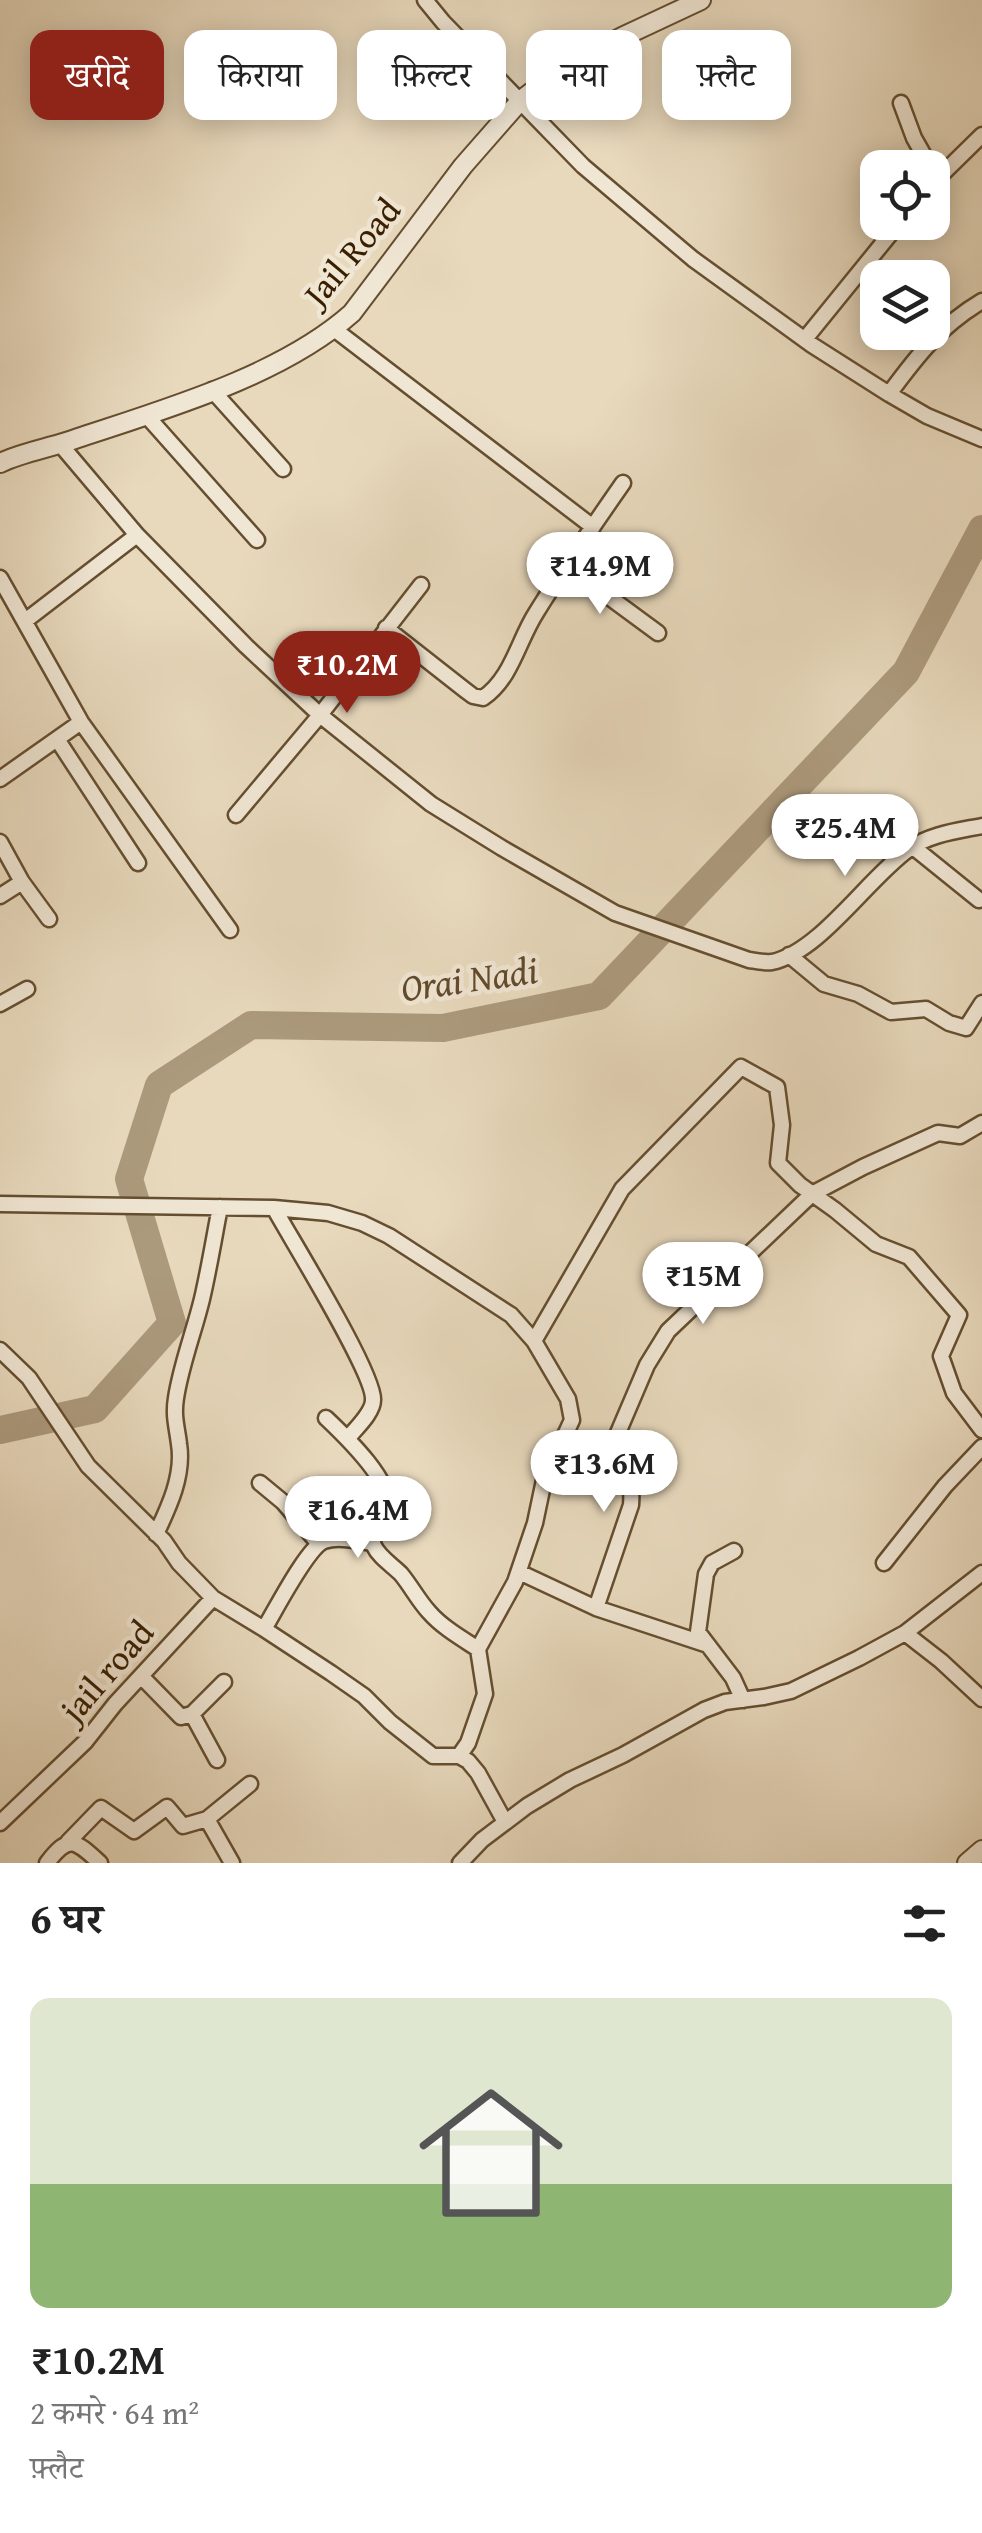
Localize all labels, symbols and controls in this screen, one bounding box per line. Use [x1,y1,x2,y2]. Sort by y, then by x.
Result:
chip: खरीदें [30,30,164,120]
chip: किराया [184,30,337,120]
chip: फ़िल्टर [357,30,506,120]
chip: नया [526,30,642,120]
chip: फ़्लैट [662,30,791,120]
map controls [860,150,950,350]
button: locate [860,150,950,240]
street label: Jail Road [288,186,413,320]
button: layers [860,260,950,350]
pin: ₹14.9M [519,532,681,617]
text: ₹14.9M [549,541,651,588]
pin: ₹10.2M [266,631,428,716]
text: ₹10.2M [296,640,398,687]
pin: ₹25.4M [764,794,926,879]
text: ₹25.4M [794,803,896,850]
water label: Orai Nadi [397,941,541,1015]
pin: ₹15M [644,1242,762,1327]
text: ₹15M [664,1251,742,1298]
pin: ₹13.6M [523,1430,685,1515]
text: ₹13.6M [553,1439,655,1486]
pin: ₹16.4M [277,1476,439,1561]
text: ₹16.4M [307,1485,409,1532]
street label: jail road [45,1608,166,1737]
text: 6 घर [30,1887,103,1948]
icon: filters [897,1896,952,1951]
icon: home [401,2063,581,2243]
text: ₹10.2M [30,2328,165,2389]
text: 2 कमरे · 64 m² [30,2389,199,2436]
text: फ़्लैट [30,2444,83,2491]

